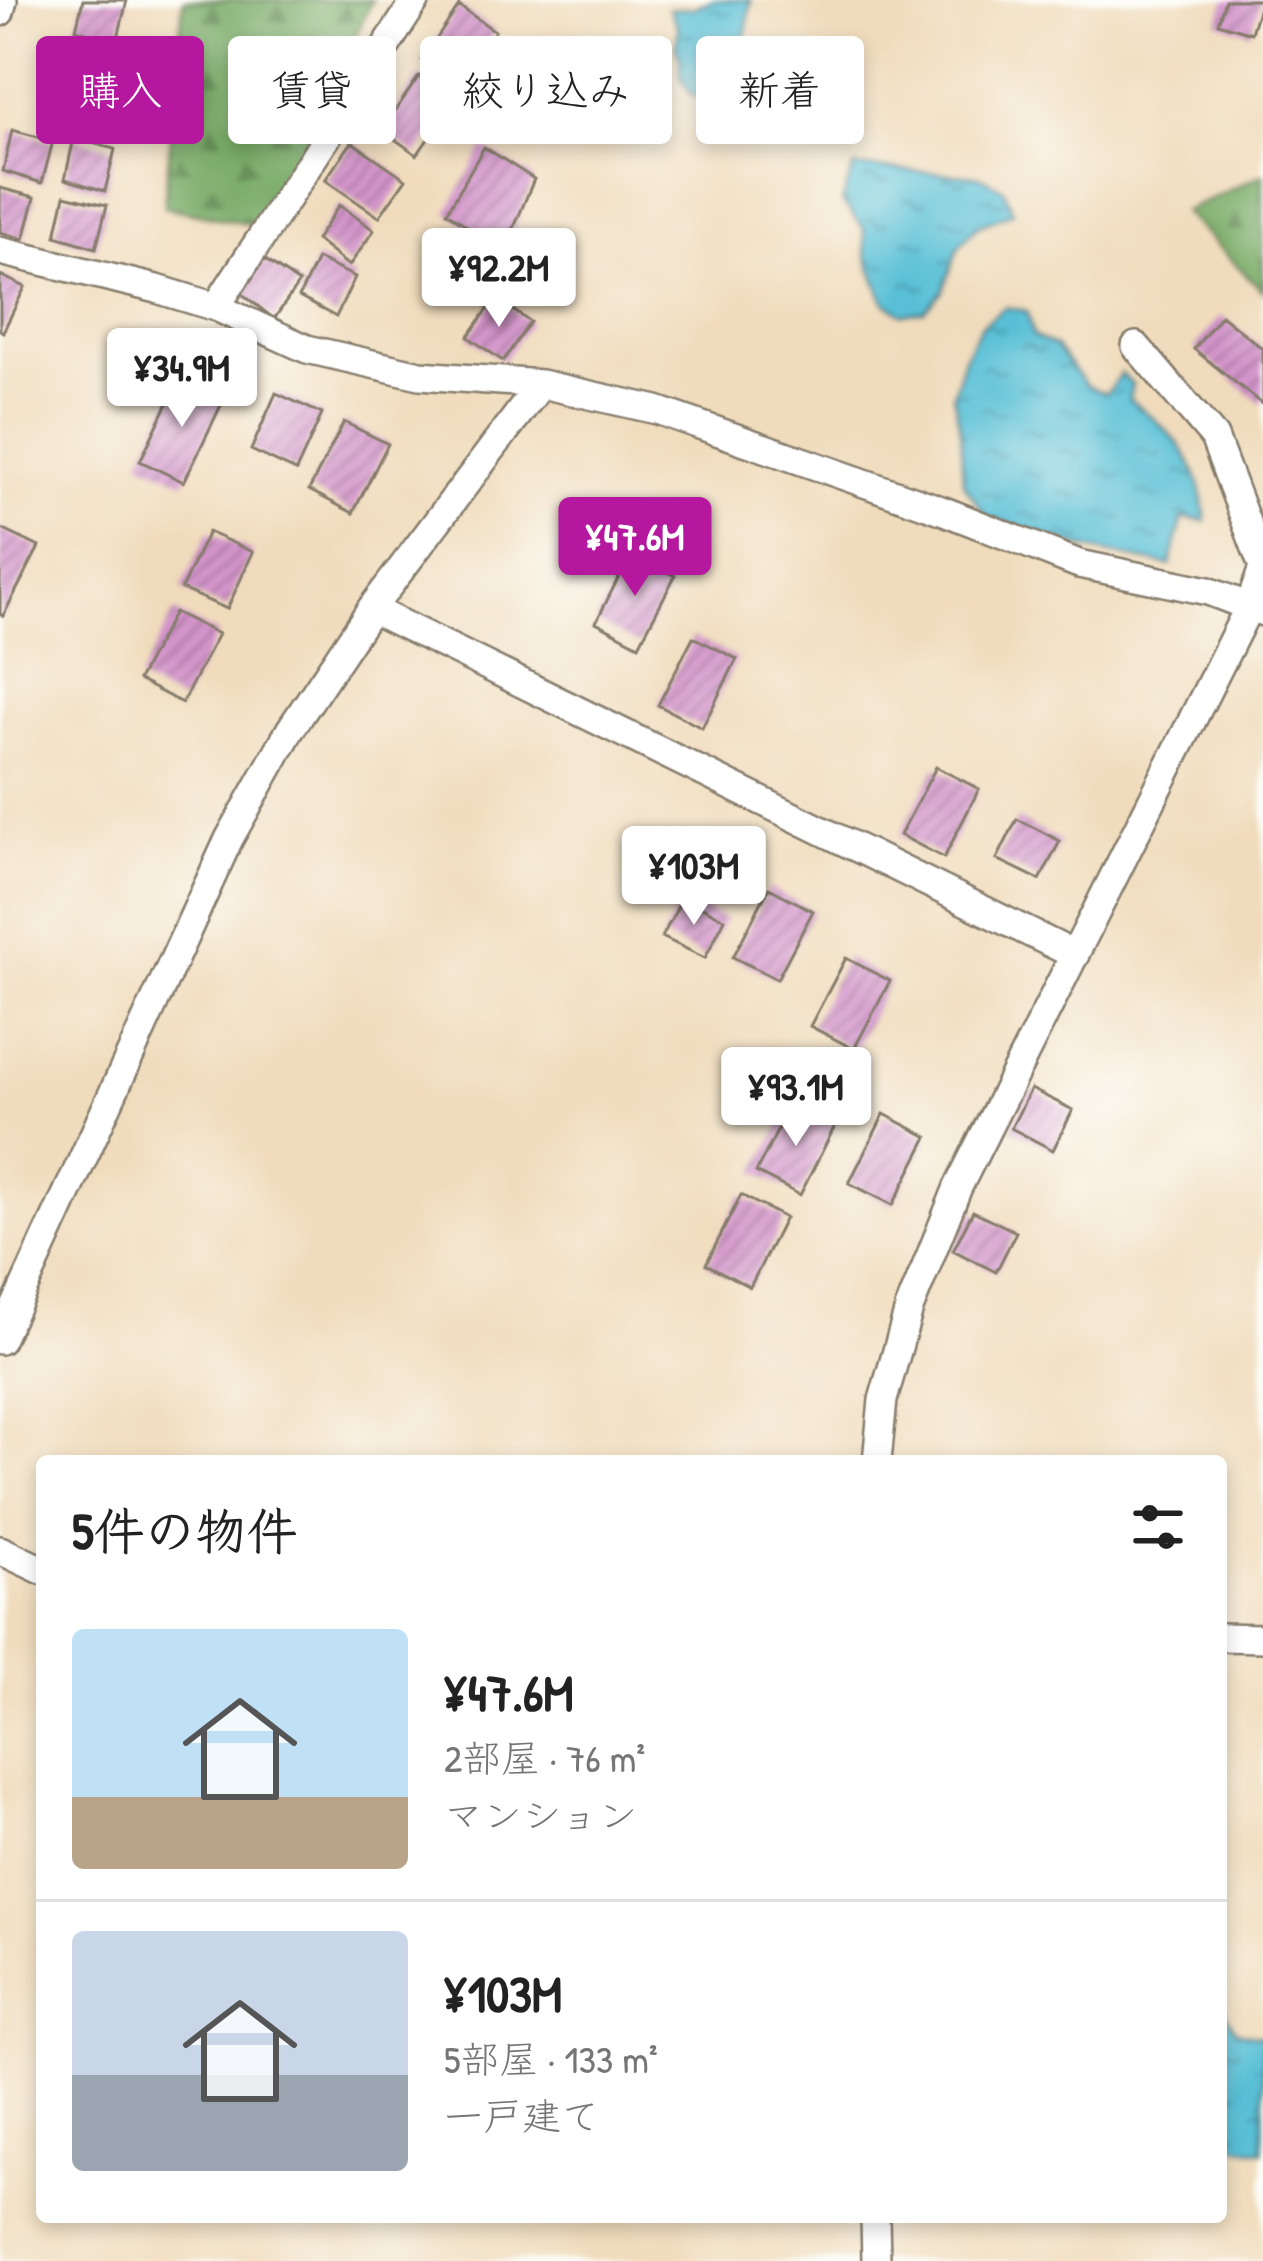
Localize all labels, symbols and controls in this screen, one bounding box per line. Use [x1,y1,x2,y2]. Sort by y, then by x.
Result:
chip: 購入 [36,36,204,144]
chip: 賃貸 [228,36,396,144]
chip: 絞り込み [420,36,672,144]
chip: 新着 [696,36,864,144]
pin: ¥92.2M [401,228,597,330]
text: ¥92.2M [449,240,549,293]
pin: ¥34.9M [84,328,280,430]
text: ¥34.9M [134,340,230,393]
pin: ¥47.6M [537,497,733,599]
text: ¥47.6M [585,509,685,562]
pin: ¥103M [610,826,778,928]
text: ¥103M [649,838,739,891]
pin: ¥93.1M [698,1047,894,1149]
text: ¥93.1M [748,1059,844,1112]
icon: filters [1125,1494,1191,1560]
text: 5件の物件 [72,1496,298,1565]
text: ¥47.6M [444,1658,574,1727]
icon: home [168,1677,312,1821]
text: 2部屋 · 76 m² [444,1731,645,1784]
text: マンション [444,1788,637,1841]
text: ¥103M [444,1959,562,2028]
icon: home [168,1979,312,2123]
text: 5部屋 · 133 m² [444,2032,658,2085]
text: 一戸建て [444,2089,600,2142]

